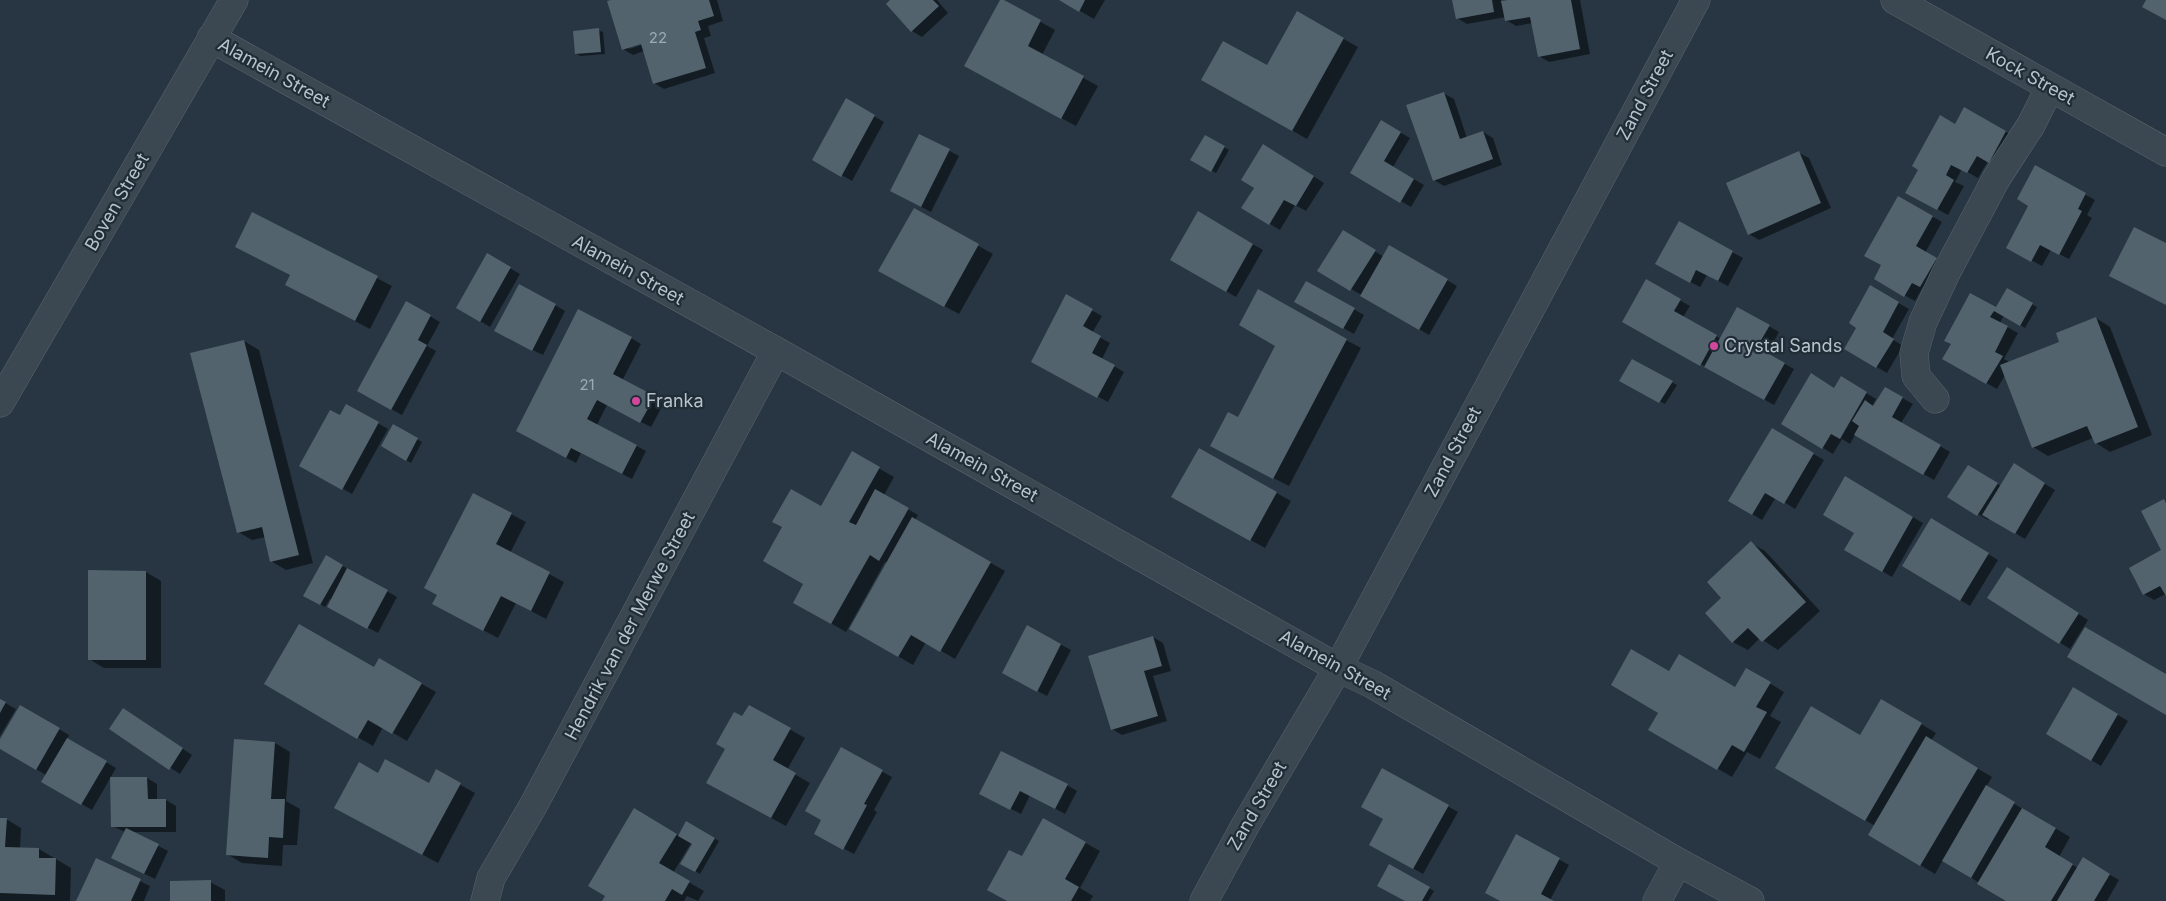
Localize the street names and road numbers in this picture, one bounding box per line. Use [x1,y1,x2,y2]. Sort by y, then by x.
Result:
street label: Alamein Street [215,33,334,112]
street label: Kock Street [1982,43,2078,109]
street label: Zand Street [1612,46,1677,143]
street label: Boven Street [80,149,153,254]
street label: Alamein Street [569,230,688,309]
street label: Zand Street [1420,403,1485,500]
street label: Alamein Street [923,427,1042,506]
street label: Hendrik van der Merwe Street [560,508,699,743]
street label: Alamein Street [1276,625,1395,704]
street label: Zand Street [1223,758,1290,854]

